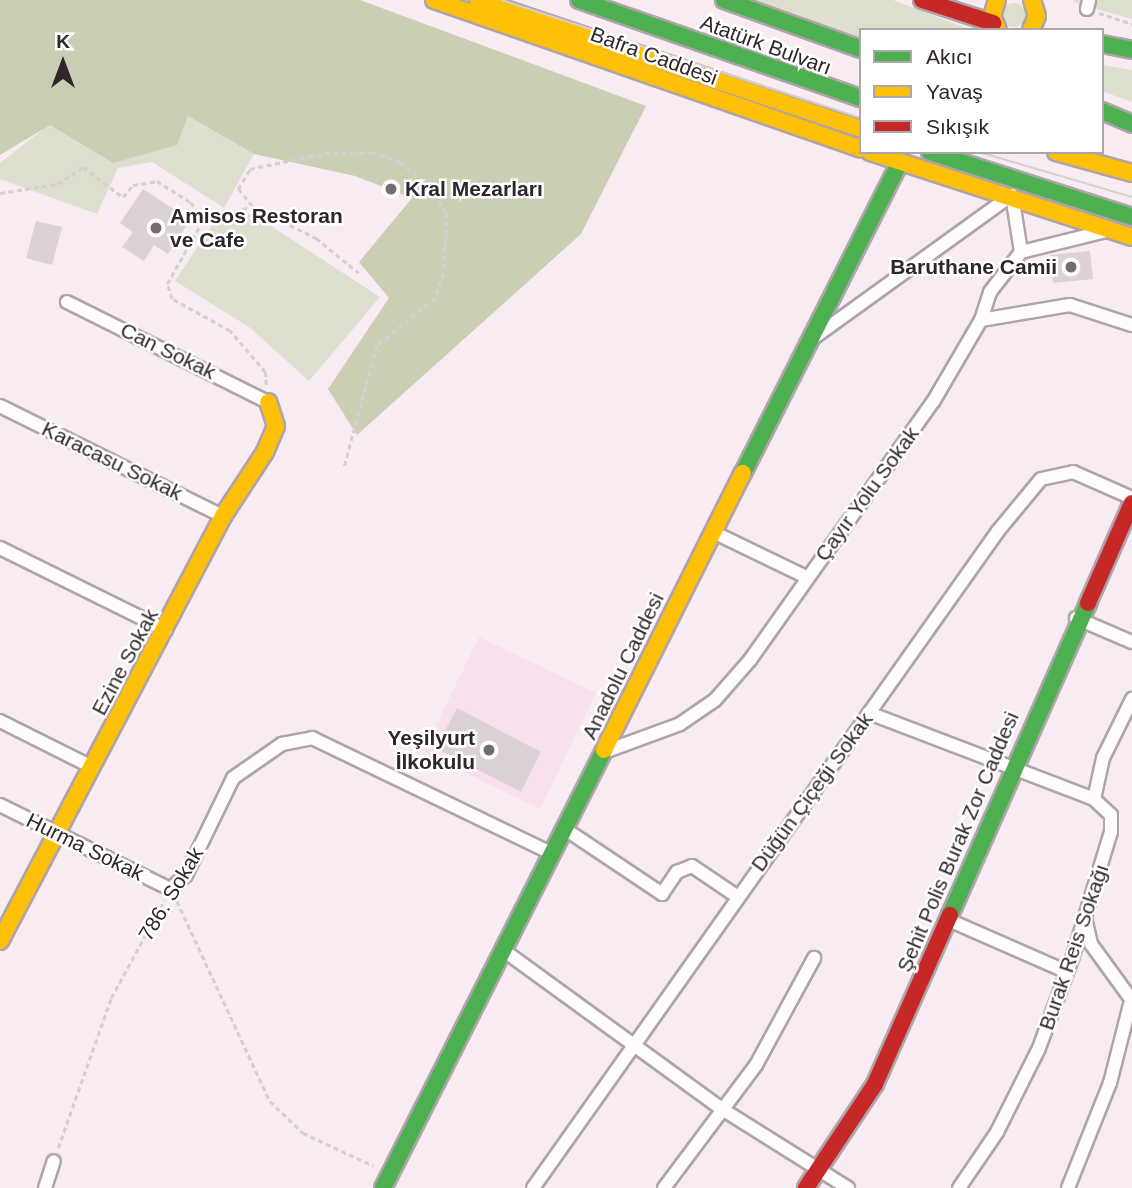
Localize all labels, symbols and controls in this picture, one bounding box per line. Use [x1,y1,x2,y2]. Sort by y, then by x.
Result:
street label: Atatürk Bulvarı [697,10,835,80]
street label: Bafra Caddesi [587,21,721,91]
north arrow [28,28,98,98]
legend [859,28,1104,154]
text: K [56,31,70,52]
text: Akıcı [926,45,973,68]
text: Yavaş [926,80,983,103]
text: Sıkışık [926,115,989,138]
place label: Kral Mezarları [405,176,543,202]
marker: Kral Mezarları [383,181,399,197]
place label: Amisos Restoran ve Cafe [170,203,343,253]
marker: Amisos Restoran ve Cafe [148,220,164,236]
place label: Baruthane Camii [890,254,1057,280]
marker: Baruthane Camii [1063,259,1079,275]
street label: Can Sokak [116,317,220,385]
street label: Karacasu Sokak [38,416,186,506]
street label: Çayır Yolu Sokak [810,422,924,566]
street label: Anadolu Caddesi [577,589,669,743]
street label: Ezine Sokak [86,605,164,719]
street label: Düğün Çiçeği Sokak [746,708,878,876]
street label: Şehit Polis Burak Zor Caddesi [892,708,1024,976]
place label: Yeşilyurt İlkokulu [387,725,475,775]
marker: Yeşilyurt İlkokulu [481,742,497,758]
street label: Hurma Sokak [22,808,148,886]
street label: 786. Sokak [133,842,209,946]
street label: Burak Reis Sokağı [1034,861,1114,1033]

